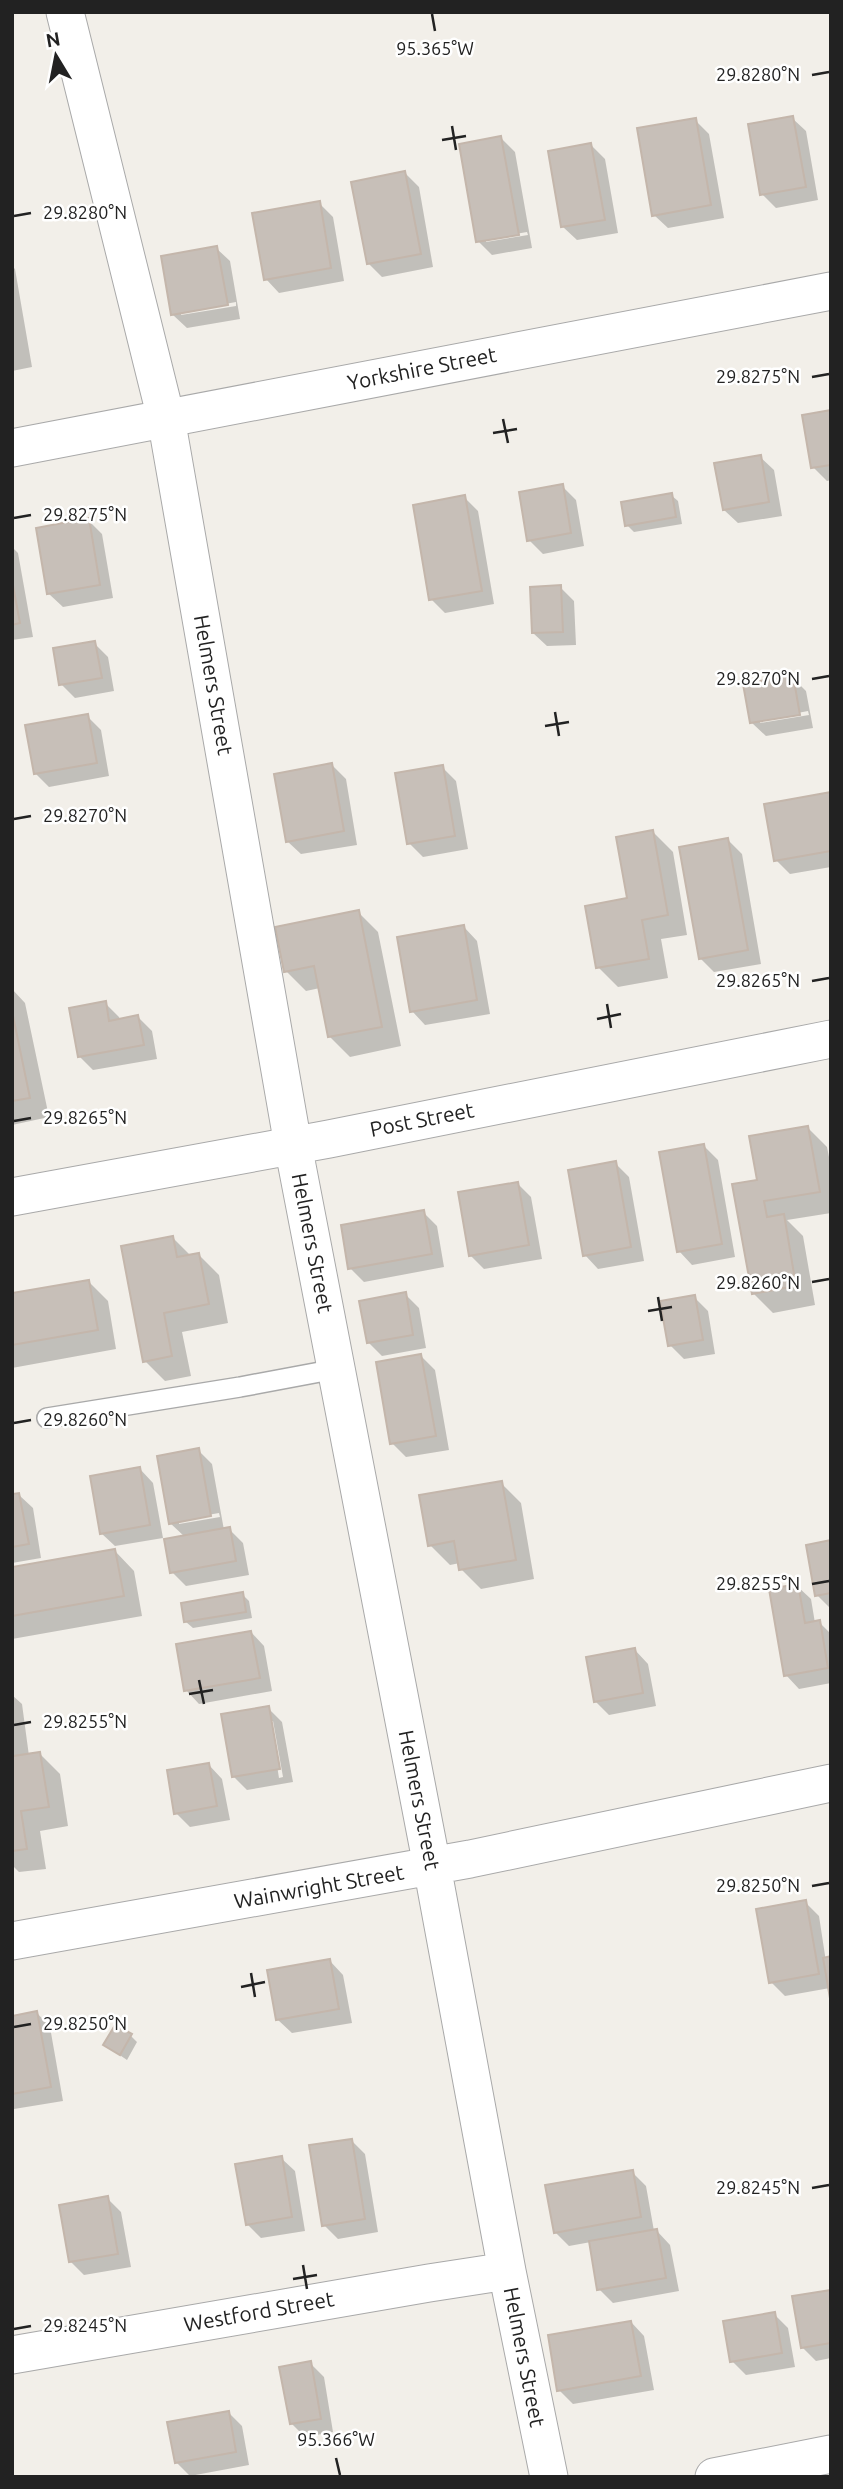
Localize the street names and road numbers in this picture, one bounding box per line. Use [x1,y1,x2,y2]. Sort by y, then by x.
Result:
street label: Yorkshire Street [345,342,498,394]
street label: Helmers Street [190,613,238,757]
street label: Post Street [368,1097,476,1141]
street label: Helmers Street [288,1171,338,1315]
street label: Helmers Street [395,1728,445,1872]
street label: Wainwright Street [232,1859,406,1913]
street label: Helmers Street [500,2285,550,2429]
street label: Westford Street [182,2286,336,2336]

